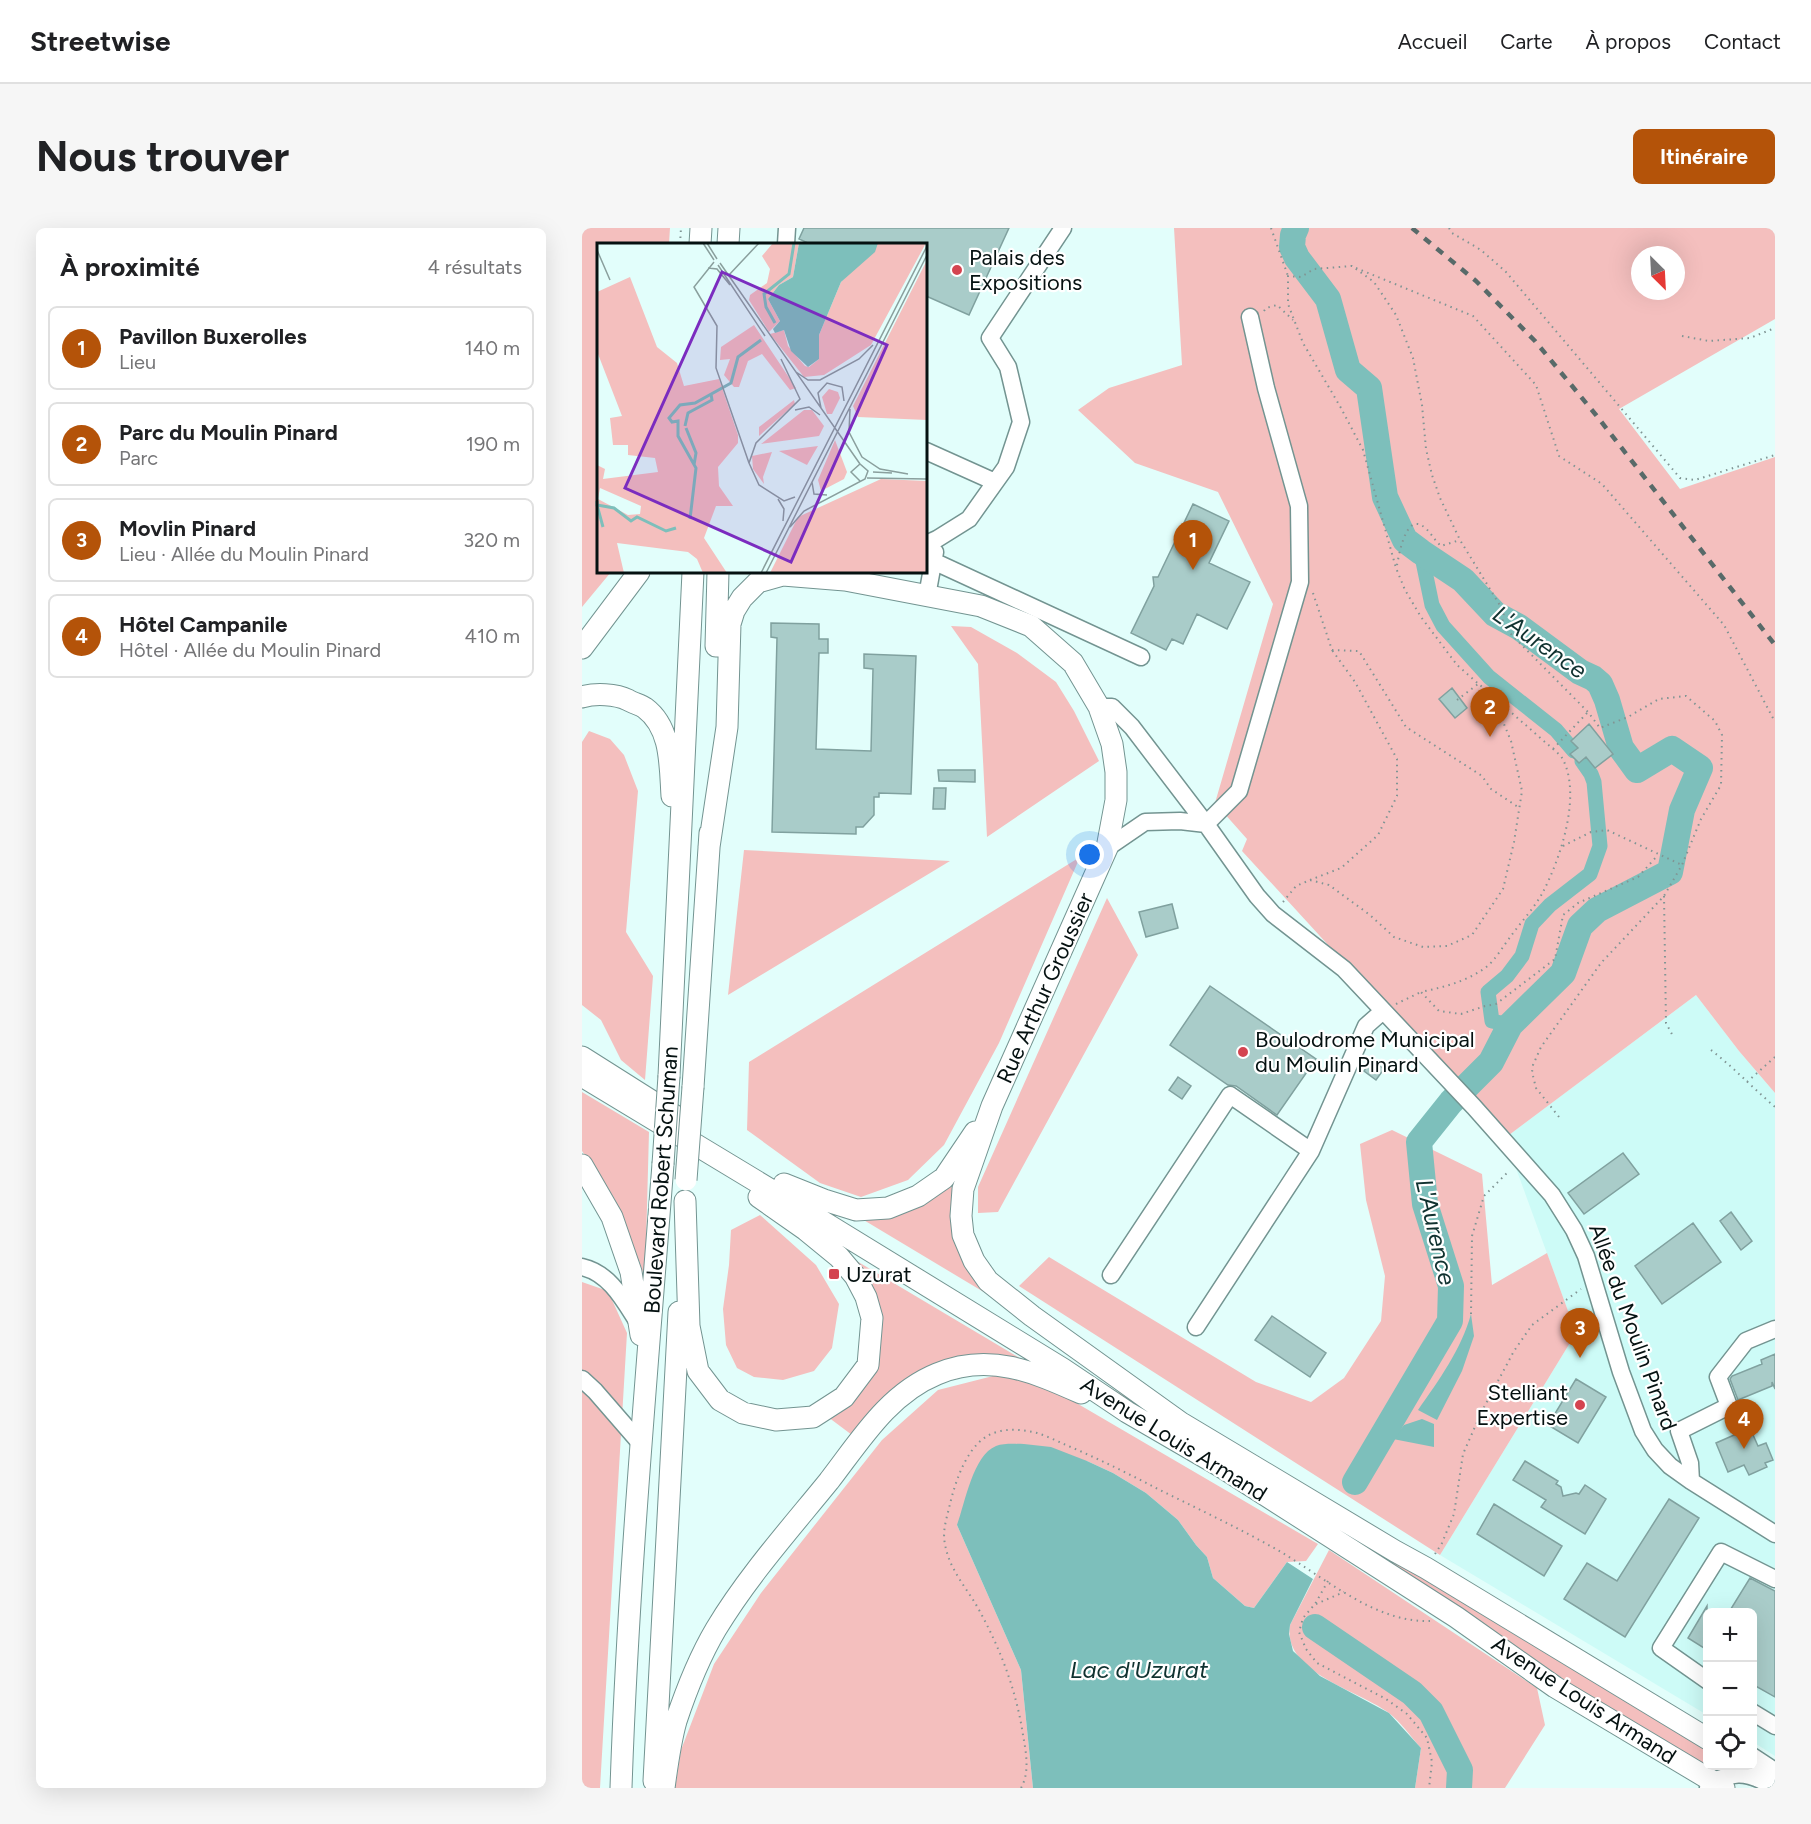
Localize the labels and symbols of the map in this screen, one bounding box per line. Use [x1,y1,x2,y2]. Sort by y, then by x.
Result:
inset map [597,243,927,573]
place label: Palais des Expositions [969,244,1082,296]
north arrow [1631,246,1685,300]
marker: Palais des Expositions [950,263,964,277]
pin: 1 [1174,520,1212,570]
water label: L'Aurence [1487,599,1593,685]
pin: 2 [1470,688,1510,737]
your location [1075,840,1104,869]
street label: Rue Arthur Groussier [991,888,1099,1088]
place label: Boulodrome Municipal du Moulin Pinard [1255,1026,1475,1078]
street label: Boulevard Robert Schuman [638,1045,684,1315]
marker: Boulodrome Municipal du Moulin Pinard [1236,1045,1250,1059]
water label: L'Aurence [1410,1176,1462,1288]
street label: Allée du Moulin Pinard [1583,1220,1683,1434]
place label: Uzurat [846,1261,912,1288]
marker: Uzurat [827,1267,841,1281]
pin: 3 [1560,1308,1600,1358]
street label: Avenue Louis Armand [1076,1371,1272,1507]
place label: Stelliant Expertise [1476,1379,1568,1431]
marker: Stelliant Expertise [1573,1398,1587,1412]
pin: 4 [1724,1400,1764,1449]
street label: Avenue Louis Armand [1487,1630,1681,1770]
water label: Lac d'Uzurat [1070,1655,1209,1684]

